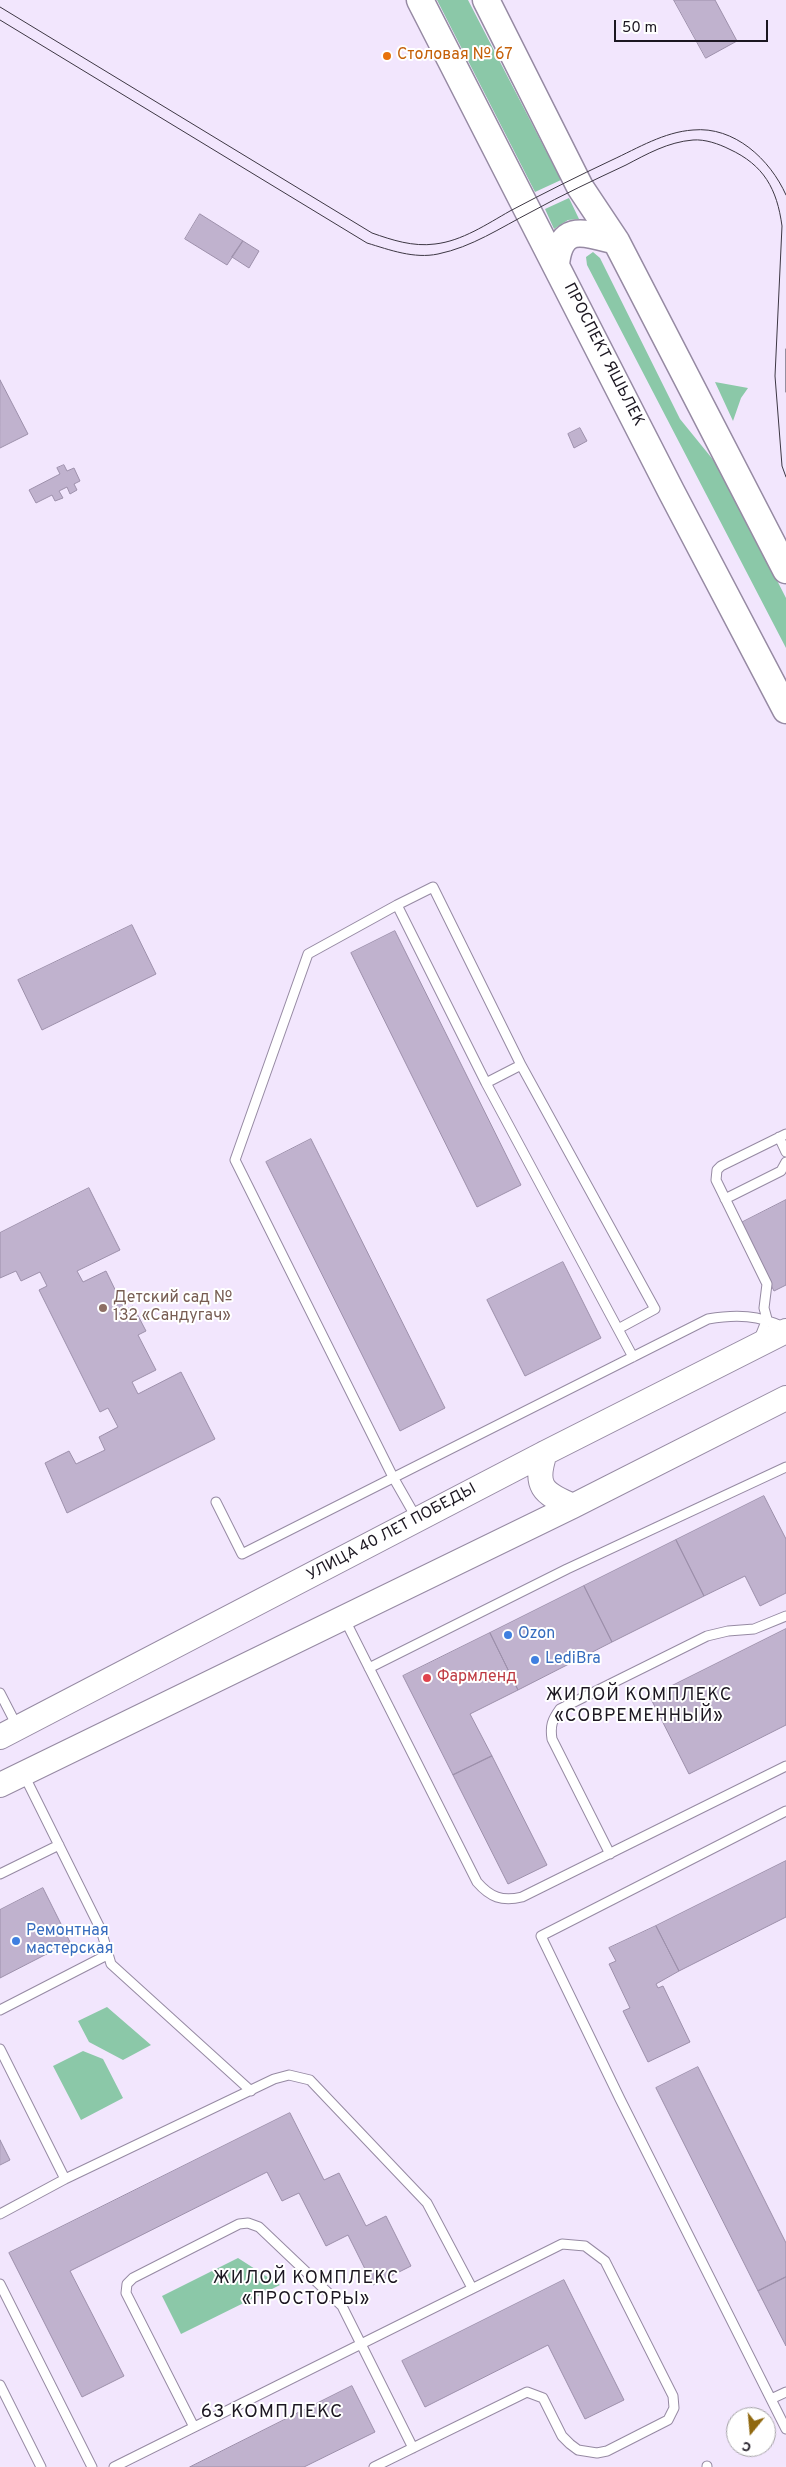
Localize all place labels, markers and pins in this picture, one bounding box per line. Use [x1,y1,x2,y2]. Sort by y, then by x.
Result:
place label: Столовая № 67 [397,46,513,66]
marker: Столовая № 67 [381,50,393,62]
place label: Детский сад № 132 «Сандугач» [113,1289,232,1327]
marker: Детский сад № 132 «Сандугач» [97,1302,109,1314]
place label: Ozon [518,1625,555,1645]
marker: Ozon [502,1629,514,1641]
place label: LediBra [545,1650,601,1670]
marker: LediBra [529,1654,541,1666]
place label: Фармленд [437,1668,517,1688]
marker: Фармленд [421,1672,433,1684]
place label: Ремонтная мастерская [26,1922,113,1960]
marker: Ремонтная мастерская [10,1935,22,1947]

